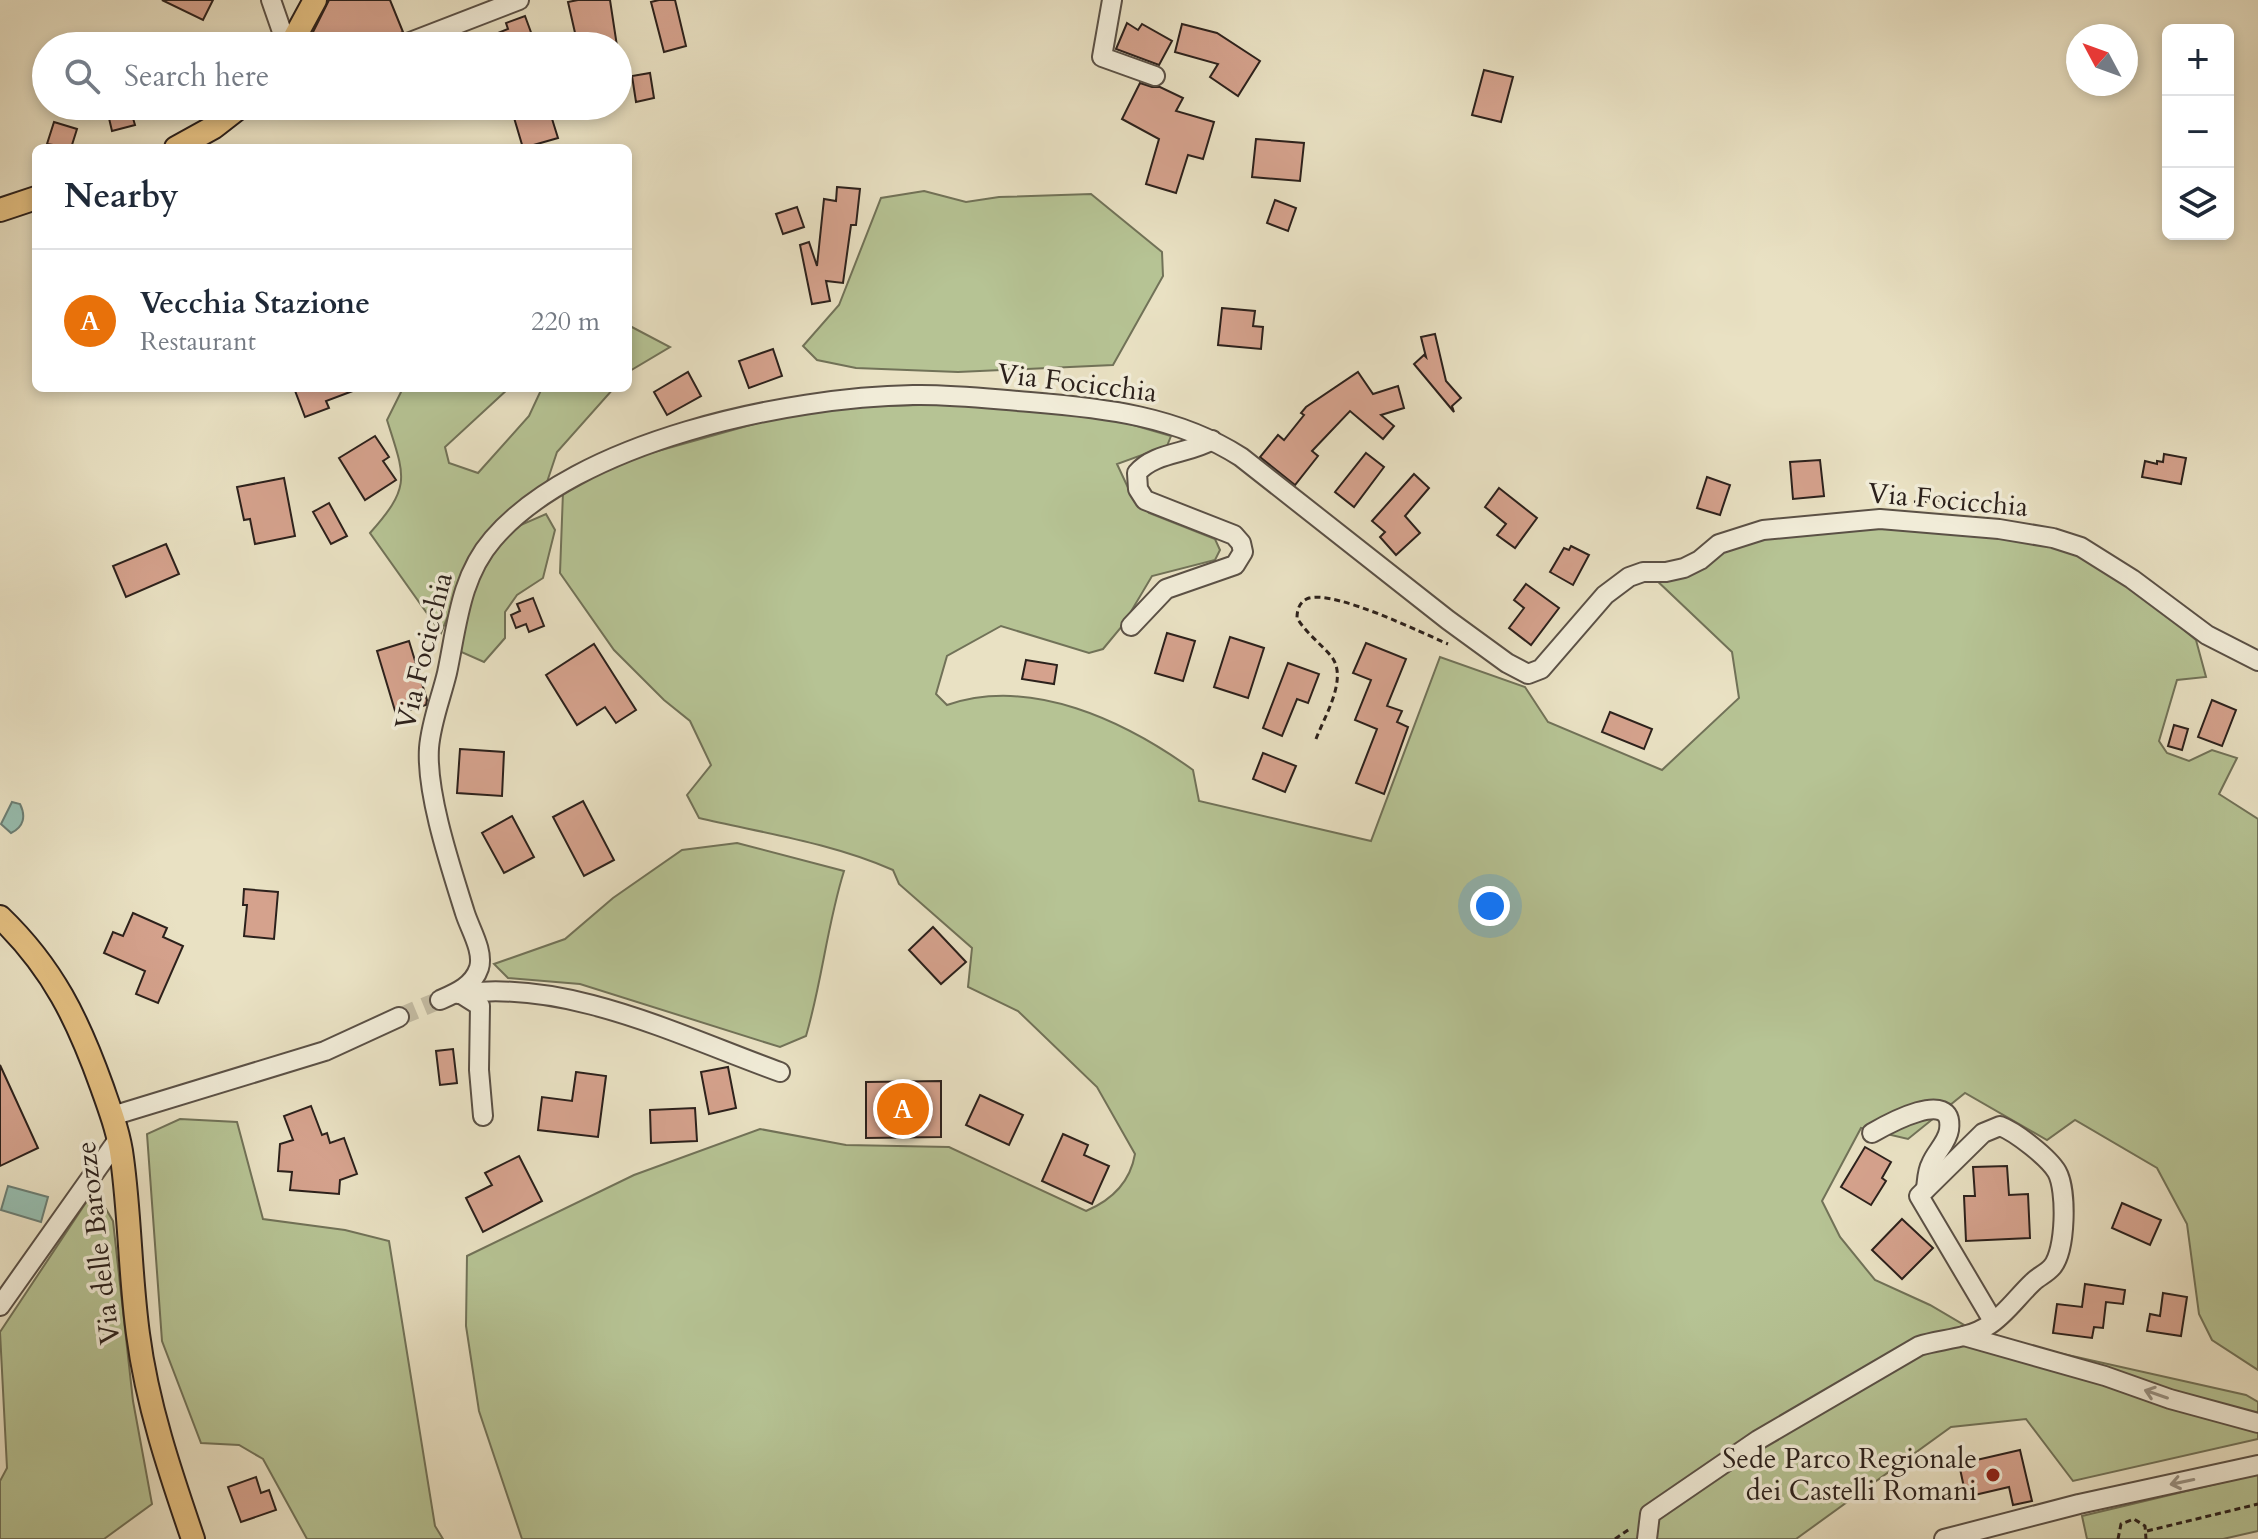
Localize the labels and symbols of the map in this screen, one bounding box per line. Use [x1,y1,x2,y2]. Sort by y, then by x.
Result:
north arrow [2066,24,2138,96]
street label: Via Focicchia [995,354,1159,412]
street label: Via Focicchia [1866,474,2030,526]
street label: Via Focicchia [386,568,462,734]
your location [1470,886,1510,926]
pin: A [877,1079,929,1139]
street label: Via delle Barozze [67,1139,129,1347]
one-way arrow [2144,1386,2169,1401]
place label: Sede Parco Regionale dei Castelli Romani [1722,1440,1977,1510]
marker: Sede Parco Regionale dei Castelli Romani [1984,1466,2002,1484]
one-way arrow [2169,1475,2195,1490]

